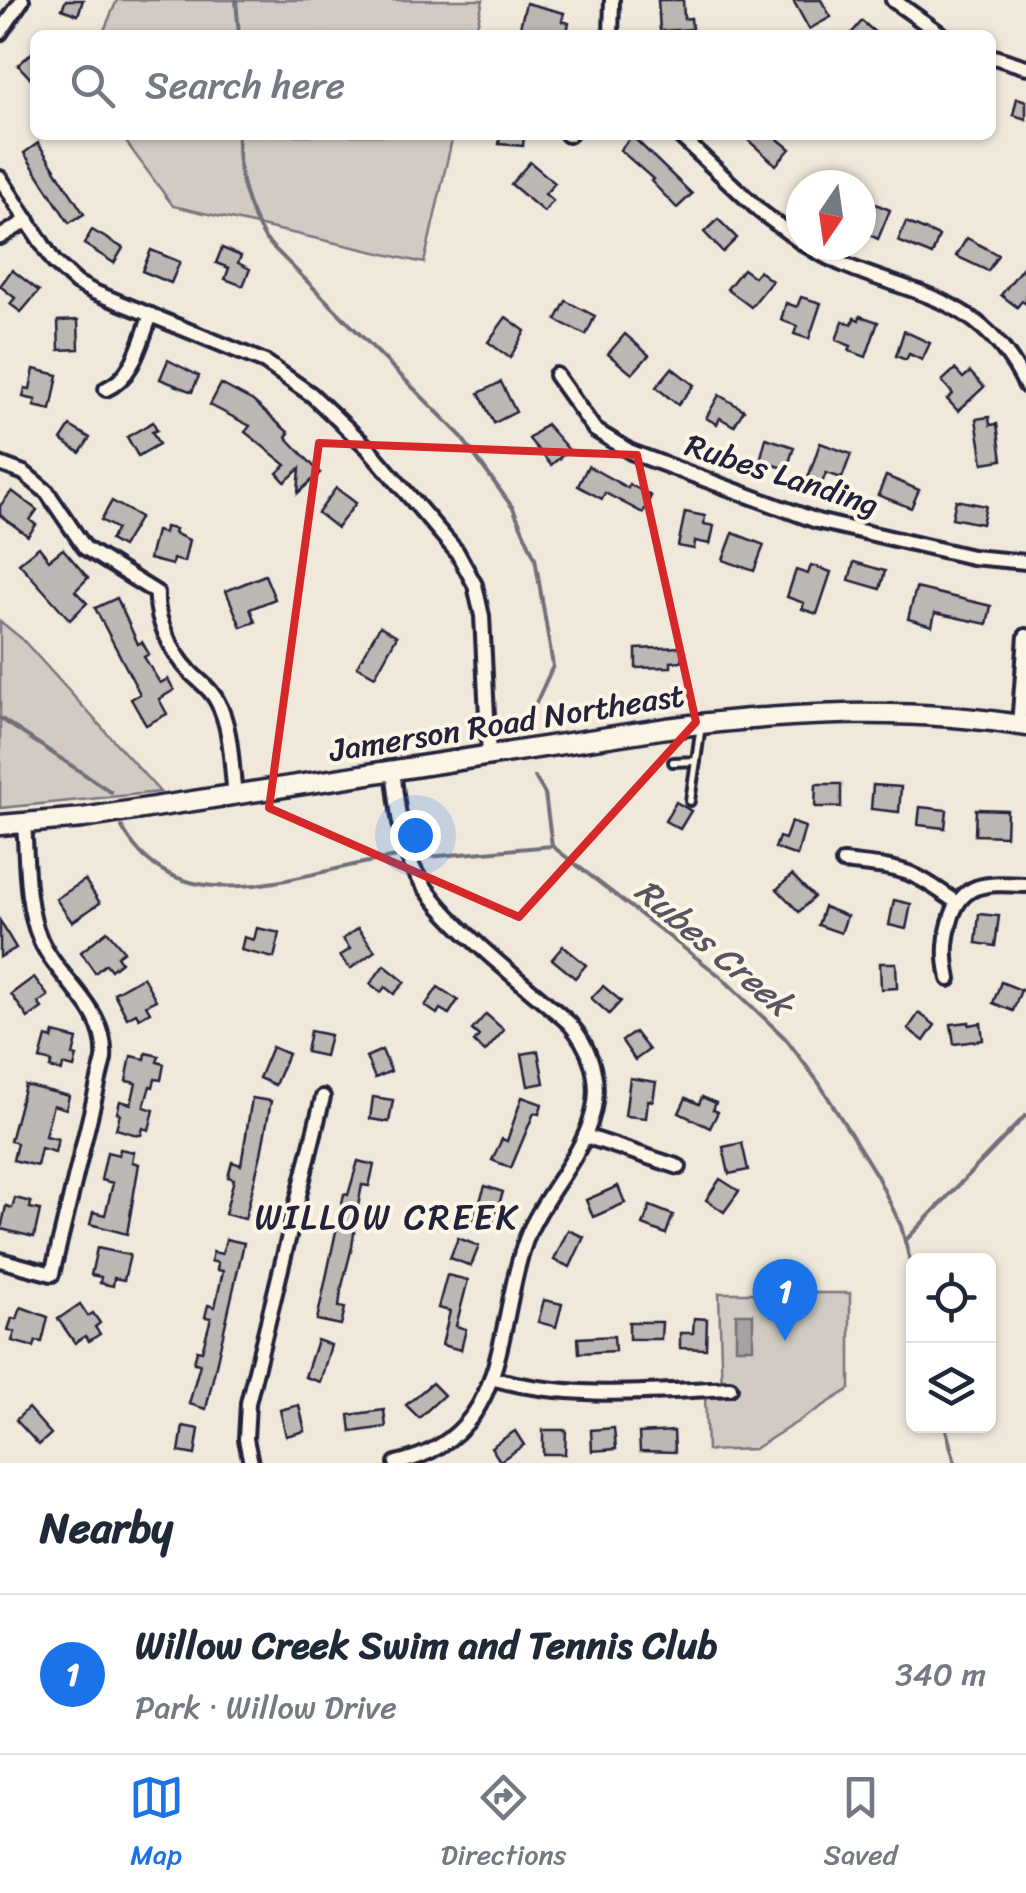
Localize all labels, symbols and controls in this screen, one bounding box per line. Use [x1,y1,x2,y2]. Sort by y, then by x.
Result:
search box [30,30,996,140]
text: Search here [145,52,345,119]
icon: search [65,58,120,113]
north arrow [786,170,876,260]
street label: Rubes Landing [678,417,886,533]
street label: Jamerson Road Northeast [325,667,689,779]
your location [390,810,441,861]
water label: Rubes Creek [621,862,811,1035]
district label: WILLOW CREEK [254,1186,520,1248]
map controls [906,1253,996,1433]
button: locate [906,1253,996,1343]
pin: 1 [752,1258,818,1341]
button: layers [906,1343,996,1433]
text: Nearby [40,1491,173,1565]
text: Willow Creek Swim and Tennis Club [135,1612,718,1679]
text: 1 [66,1646,79,1703]
text: 340 m [895,1646,986,1703]
text: Park · Willow Drive [135,1679,397,1736]
tab: Map [129,1770,184,1879]
tab: Directions [441,1770,566,1879]
tab: Saved [824,1770,897,1879]

